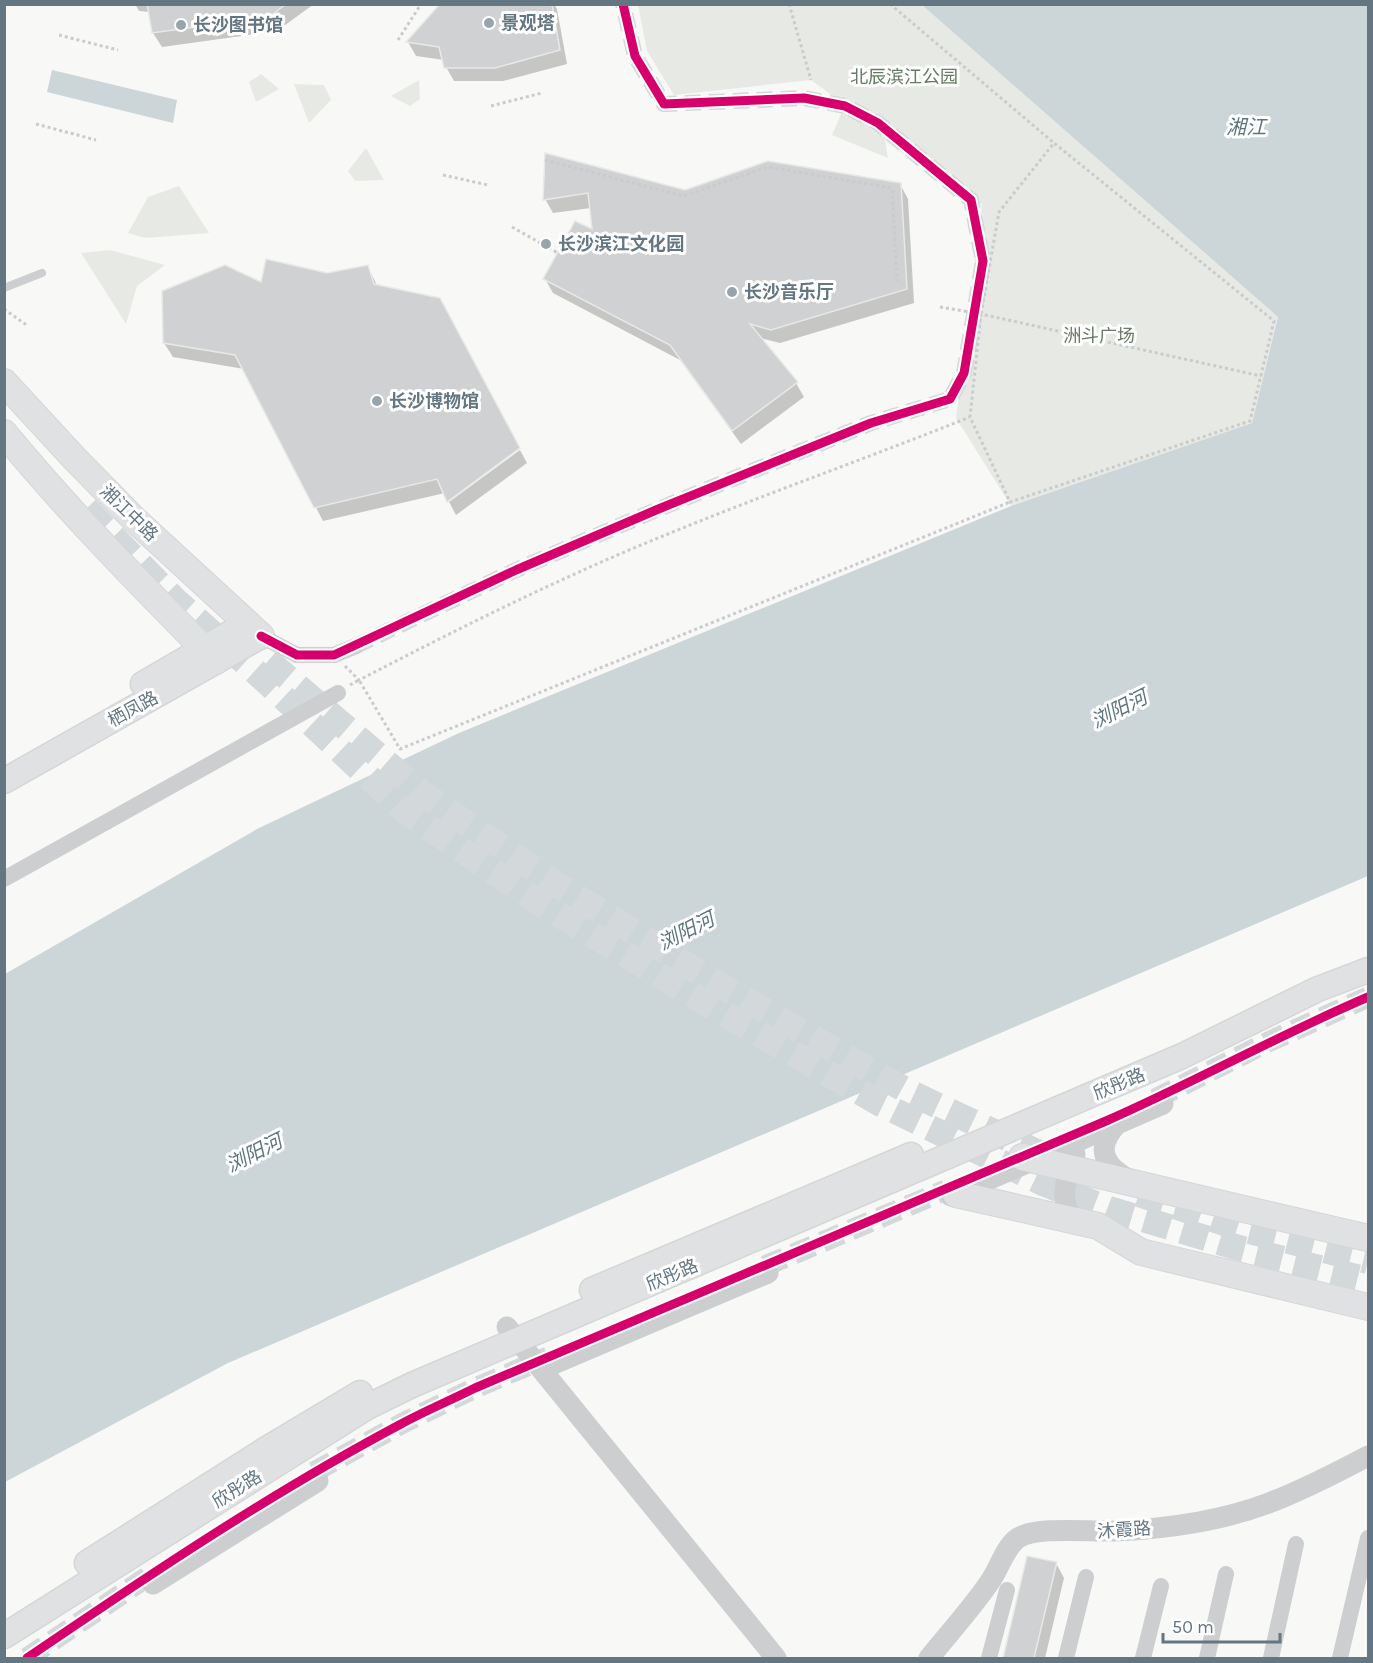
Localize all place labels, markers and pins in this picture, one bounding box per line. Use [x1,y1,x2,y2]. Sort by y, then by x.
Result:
place label: 景观塔 [501,12,555,34]
place label: 长沙图书馆 [193,14,283,36]
marker: 景观塔 [482,16,496,30]
marker: 长沙图书馆 [174,18,188,32]
place label: 长沙滨江文化园 [558,233,684,255]
marker: 长沙滨江文化园 [539,237,553,251]
place label: 长沙音乐厅 [744,281,834,303]
marker: 长沙音乐厅 [725,285,739,299]
place label: 长沙博物馆 [389,390,479,412]
marker: 长沙博物馆 [370,394,384,408]

